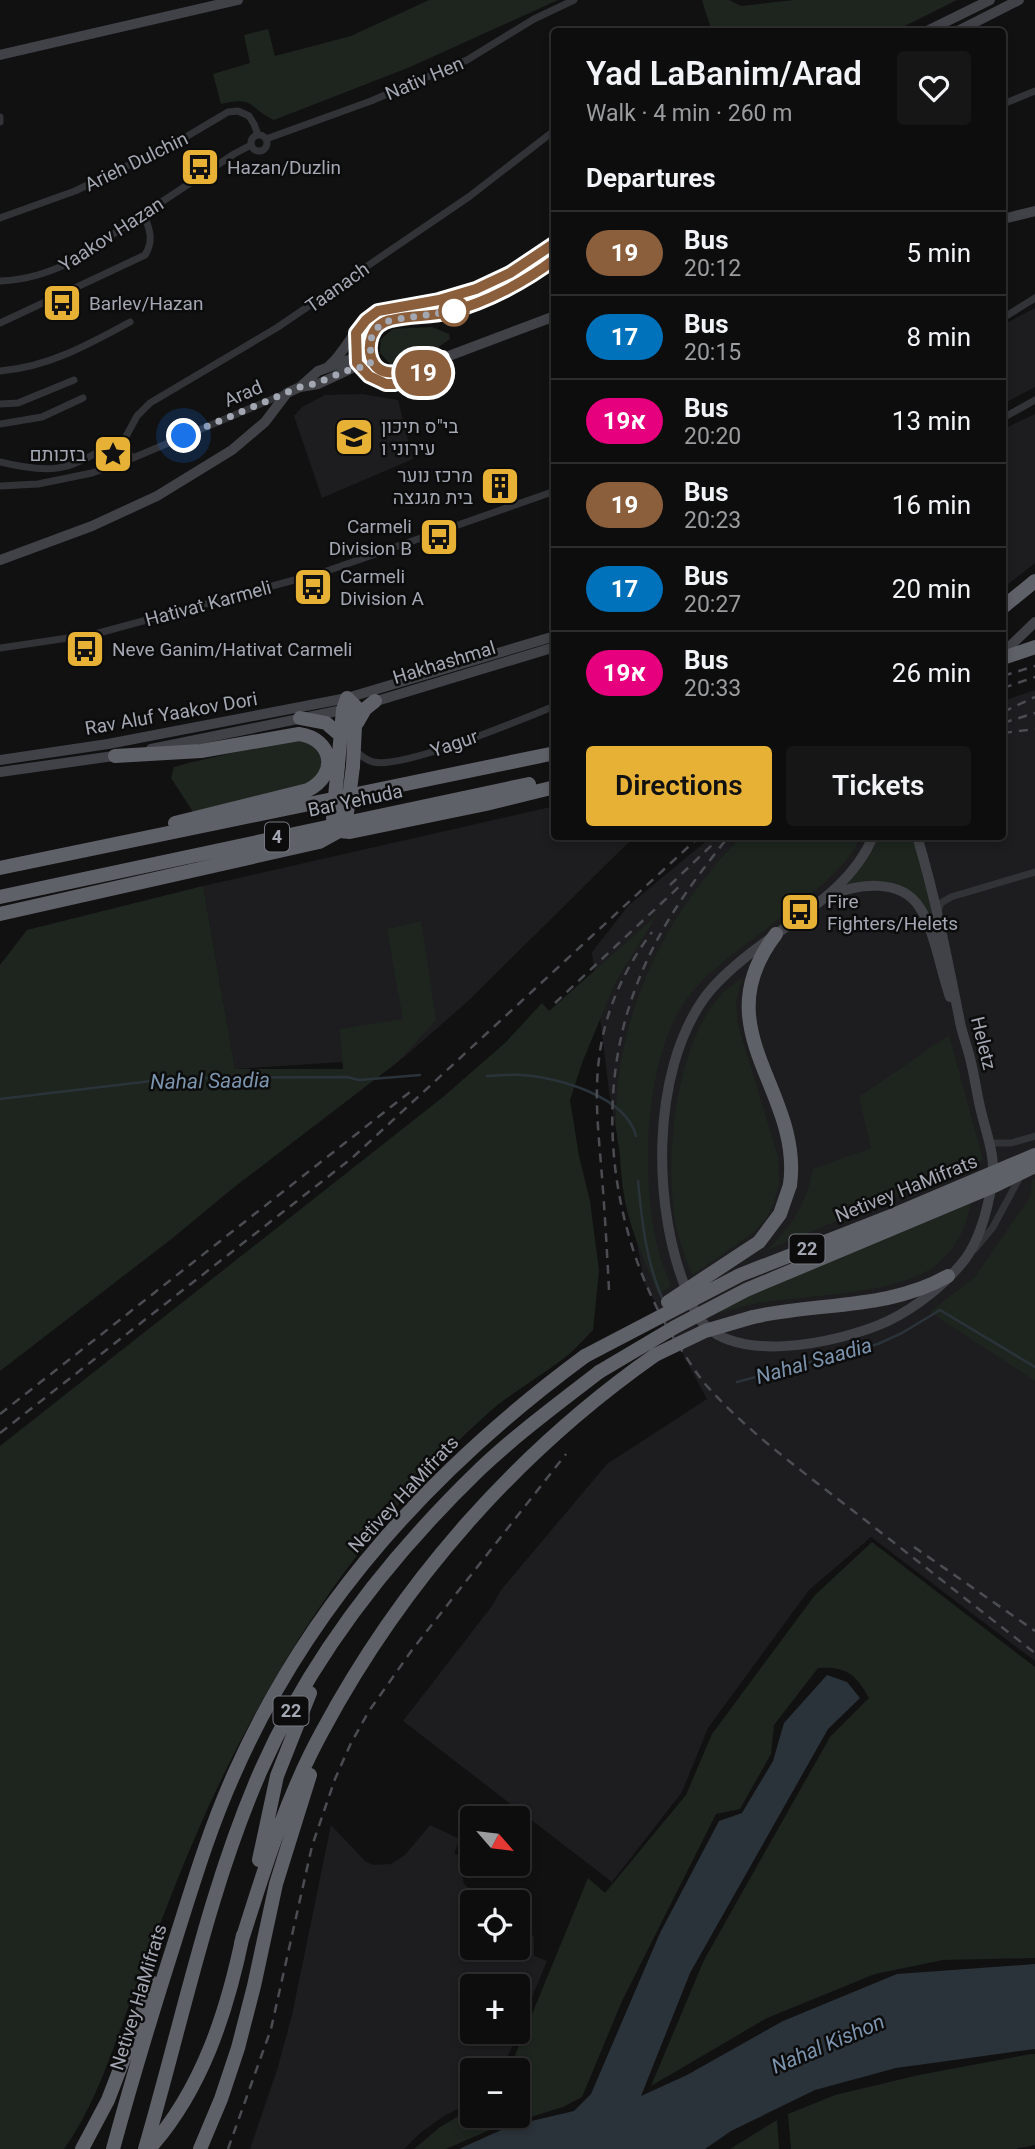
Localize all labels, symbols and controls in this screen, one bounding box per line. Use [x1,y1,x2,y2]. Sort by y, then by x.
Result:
button: heart [897,51,971,125]
street label: Nativ Hen [382,52,467,105]
text: Yad LaBanim/Arad [586,54,862,93]
text: Walk · 4 min · 260 m [586,100,792,127]
street label: Arieh Dulchin [81,127,192,196]
bus stop icon: Hazan/Duzlin [179,146,221,188]
place label: Hazan/Duzlin [227,156,341,179]
text: Departures [586,163,716,193]
street label: Yaakov Hazan [55,192,168,277]
text: Bus [684,225,729,255]
text: 5 min [906,238,971,268]
text: 19 [611,239,638,267]
text: 20:12 [684,255,741,282]
street label: Taanach [301,257,373,318]
bus stop icon: Barlev/Hazan [41,282,83,324]
place label: Barlev/Hazan [89,292,203,315]
unlabelled marker [439,296,469,326]
text: Bus [684,309,729,339]
text: 8 min [906,322,971,352]
text: 17 [611,323,638,351]
text: 20:15 [684,339,741,366]
line badge: 19 [392,350,454,396]
text: 19 [409,359,437,387]
street label: Arad [221,375,266,412]
text: Bus [684,393,729,423]
text: 13 min [892,406,971,436]
text: 19א [603,407,646,435]
place label: בי"ס תיכון עירוני ו [381,415,459,460]
school or university icon: בי"ס תיכון עירוני ו [333,416,375,458]
your location [166,418,201,453]
text: 20:20 [684,423,741,450]
place icon: בזכותם [92,433,134,475]
place label: בזכותם [30,443,86,466]
place label: מרכז נוער בית מגנצה [393,464,473,509]
building icon: מרכז נוער בית מגנצה [479,465,521,507]
text: Bus [684,477,729,507]
text: 16 min [892,490,971,520]
text: 19 [611,491,638,519]
text: 20:23 [684,507,741,534]
place label: Carmeli Division B [329,515,412,560]
bus stop icon: Carmeli Division B [418,516,460,558]
text: Bus [684,561,729,591]
place label: Carmeli Division A [340,565,424,610]
bus stop icon: Carmeli Division A [292,566,334,608]
text: 20 min [892,574,971,604]
text: 17 [611,575,638,603]
street label: Hativat Karmeli [142,576,274,631]
text: 20:27 [684,591,741,618]
bus stop icon: Neve Ganim/Hativat Carmeli [64,628,106,670]
street label: Hakhashmal [390,636,498,689]
place label: Neve Ganim/Hativat Carmeli [112,638,352,661]
text: Bus [684,645,729,675]
text: 26 min [892,658,971,688]
text: 19א [603,659,646,687]
text: 20:33 [684,675,741,702]
street label: Rav Aluf Yaakov Dori [83,687,259,740]
street label: Yagur [427,724,481,762]
button: Directions [586,746,772,826]
button: Tickets [786,746,971,826]
street label: Bar Yehuda [306,779,405,822]
road number: 4 [265,822,289,852]
place label: Fire Fighters/Helets [827,890,958,935]
bus stop icon: Fire Fighters/Helets [779,891,821,933]
street label: Heletz [966,1014,1001,1072]
water label: Nahal Saadia [150,1068,270,1094]
street label: Netivey HaMifrats [832,1149,981,1227]
road number: 22 [790,1234,824,1264]
water label: Nahal Saadia [753,1333,875,1389]
street label: Netivey HaMifrats [343,1431,463,1558]
road number: 22 [274,1696,308,1726]
north arrow [460,1806,530,1876]
map controls [460,1806,530,2128]
button: locate [460,1890,530,1960]
street label: Netivey HaMifrats [105,1921,172,2073]
button: + [460,1974,530,2044]
water label: Nahal Kishon [768,2009,888,2079]
button: − [460,2058,530,2128]

